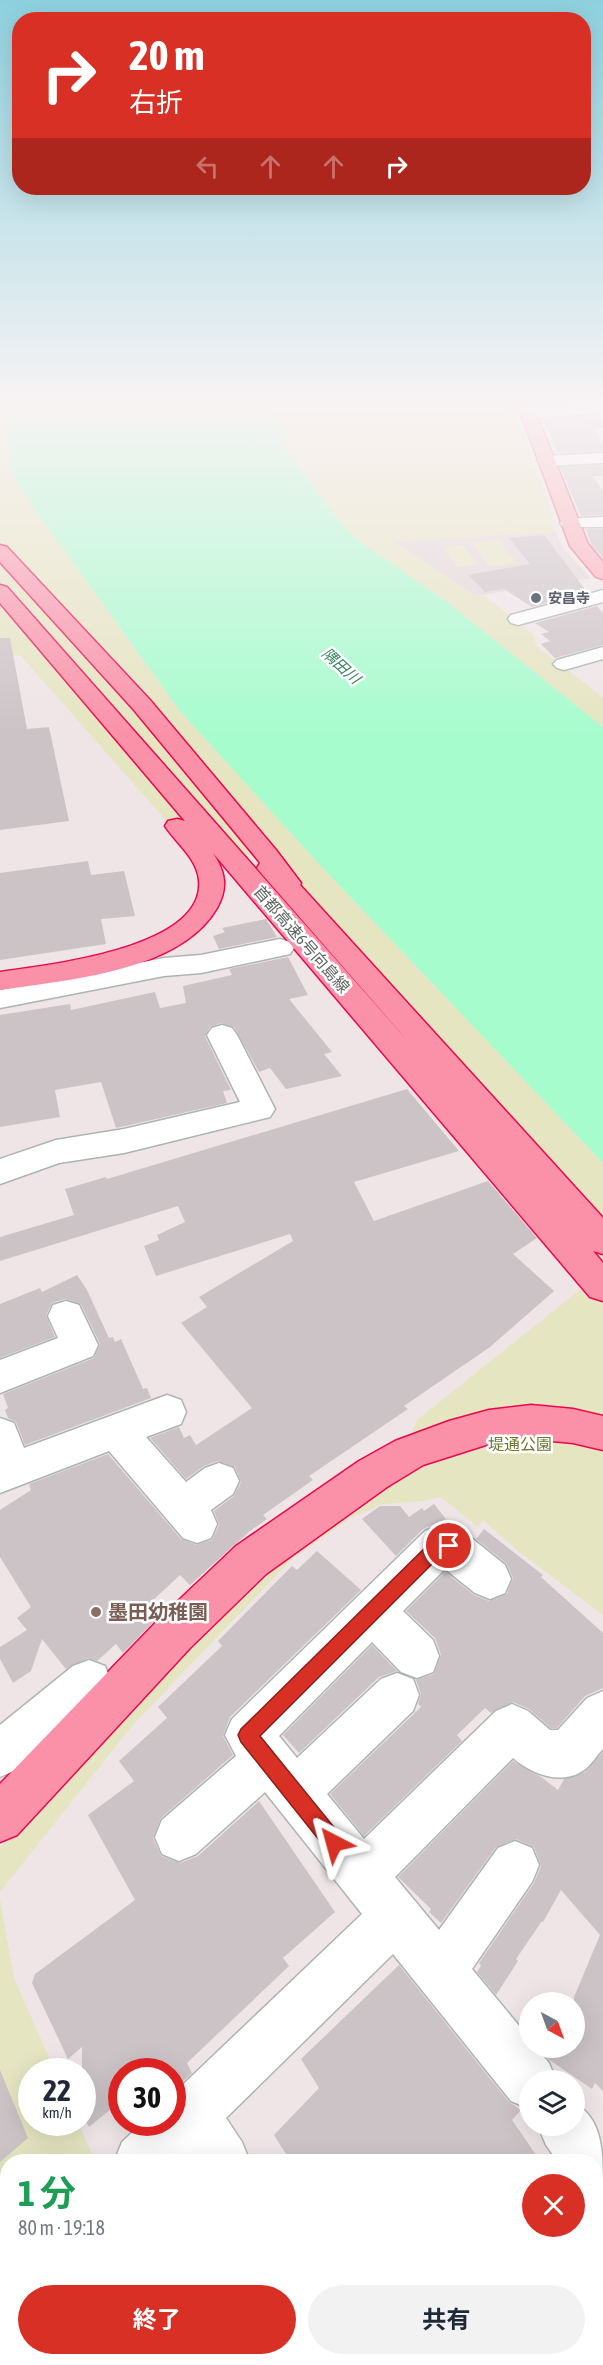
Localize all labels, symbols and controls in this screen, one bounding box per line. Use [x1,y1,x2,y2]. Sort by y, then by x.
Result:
text: 20 m [129,31,204,79]
icon: right [30,36,108,114]
text: 右折 [129,87,183,118]
icon: left [191,150,224,183]
icon: ahead [254,150,287,183]
icon: ahead [317,150,350,183]
icon: right [380,150,413,183]
place label: 安昌寺 [548,590,590,606]
marker: 安昌寺 [529,591,543,605]
water label: 隅田川 [319,644,365,688]
street label: 首都高速6号向島線 [251,882,353,996]
park label: 堤通公園 [488,1435,552,1453]
pin [423,1520,474,1571]
icon: arrive [432,1529,465,1562]
place label: 墨田幼稚園 [108,1600,208,1623]
marker: 墨田幼稚園 [89,1605,103,1619]
position arrow [302,1811,366,1875]
north arrow [519,1992,585,2058]
map controls [519,1992,585,2136]
speed limit sign: 30 [108,2058,186,2136]
button: layers [519,2070,585,2136]
text: 22 [43,2073,71,2107]
text: km/h [42,2104,72,2121]
text: 1 分 [18,2172,76,2214]
button: close [522,2174,585,2237]
text: 80 m · 19:18 [18,2216,105,2239]
button: 終了 [18,2285,296,2354]
button: 共有 [308,2285,585,2354]

